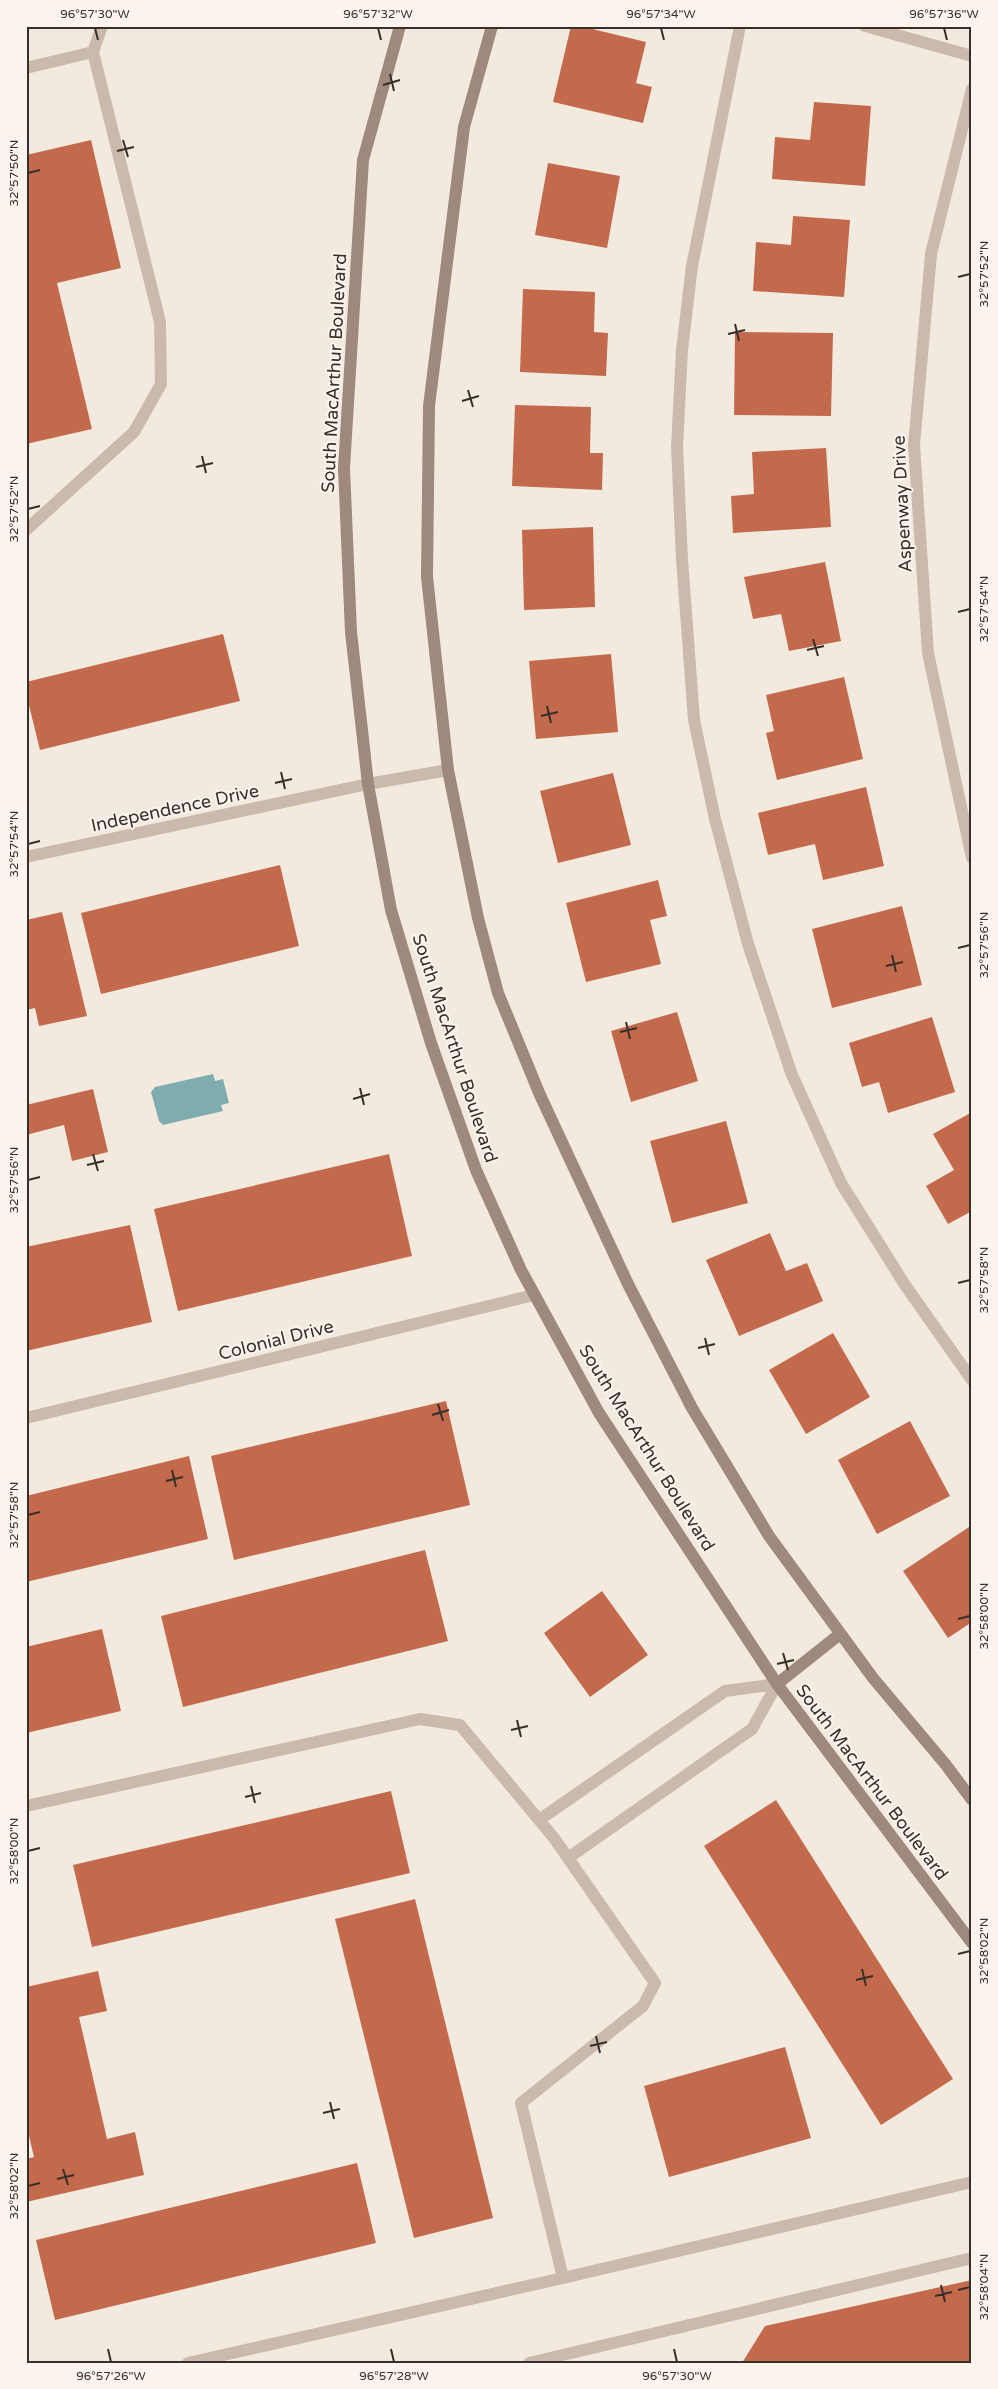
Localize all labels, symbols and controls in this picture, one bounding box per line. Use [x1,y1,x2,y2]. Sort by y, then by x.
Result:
text: 96°57'30"W [60,7,130,21]
text: 96°57'32"W [343,7,413,21]
text: 96°57'34"W [626,7,696,21]
text: 96°57'36"W [909,7,979,21]
text: 32°57'50"N [7,140,21,207]
text: 32°57'52"N [977,241,991,308]
street label: South MacArthur Boulevard [317,253,351,493]
street label: Aspenway Drive [887,435,917,573]
text: 32°57'52"N [7,476,21,543]
text: 32°57'54"N [977,576,991,643]
street label: Independence Drive [89,779,261,837]
text: 32°57'54"N [7,811,21,878]
text: 32°57'56"N [977,912,991,979]
street label: South MacArthur Boulevard [408,931,502,1165]
text: 32°57'56"N [7,1147,21,1214]
text: 32°57'58"N [977,1247,991,1314]
street label: Colonial Drive [216,1315,336,1365]
street label: South MacArthur Boulevard [574,1341,720,1555]
text: 32°57'58"N [7,1482,21,1549]
text: 32°58'00"N [977,1583,991,1650]
street label: South MacArthur Boulevard [791,1680,953,1884]
text: 32°58'00"N [7,1818,21,1885]
text: 32°58'02"N [977,1918,991,1985]
text: 32°58'02"N [7,2153,21,2220]
text: 32°58'04"N [977,2254,991,2321]
text: 96°57'26"W [76,2369,146,2383]
text: 96°57'28"W [359,2369,429,2383]
text: 96°57'30"W [642,2369,712,2383]

